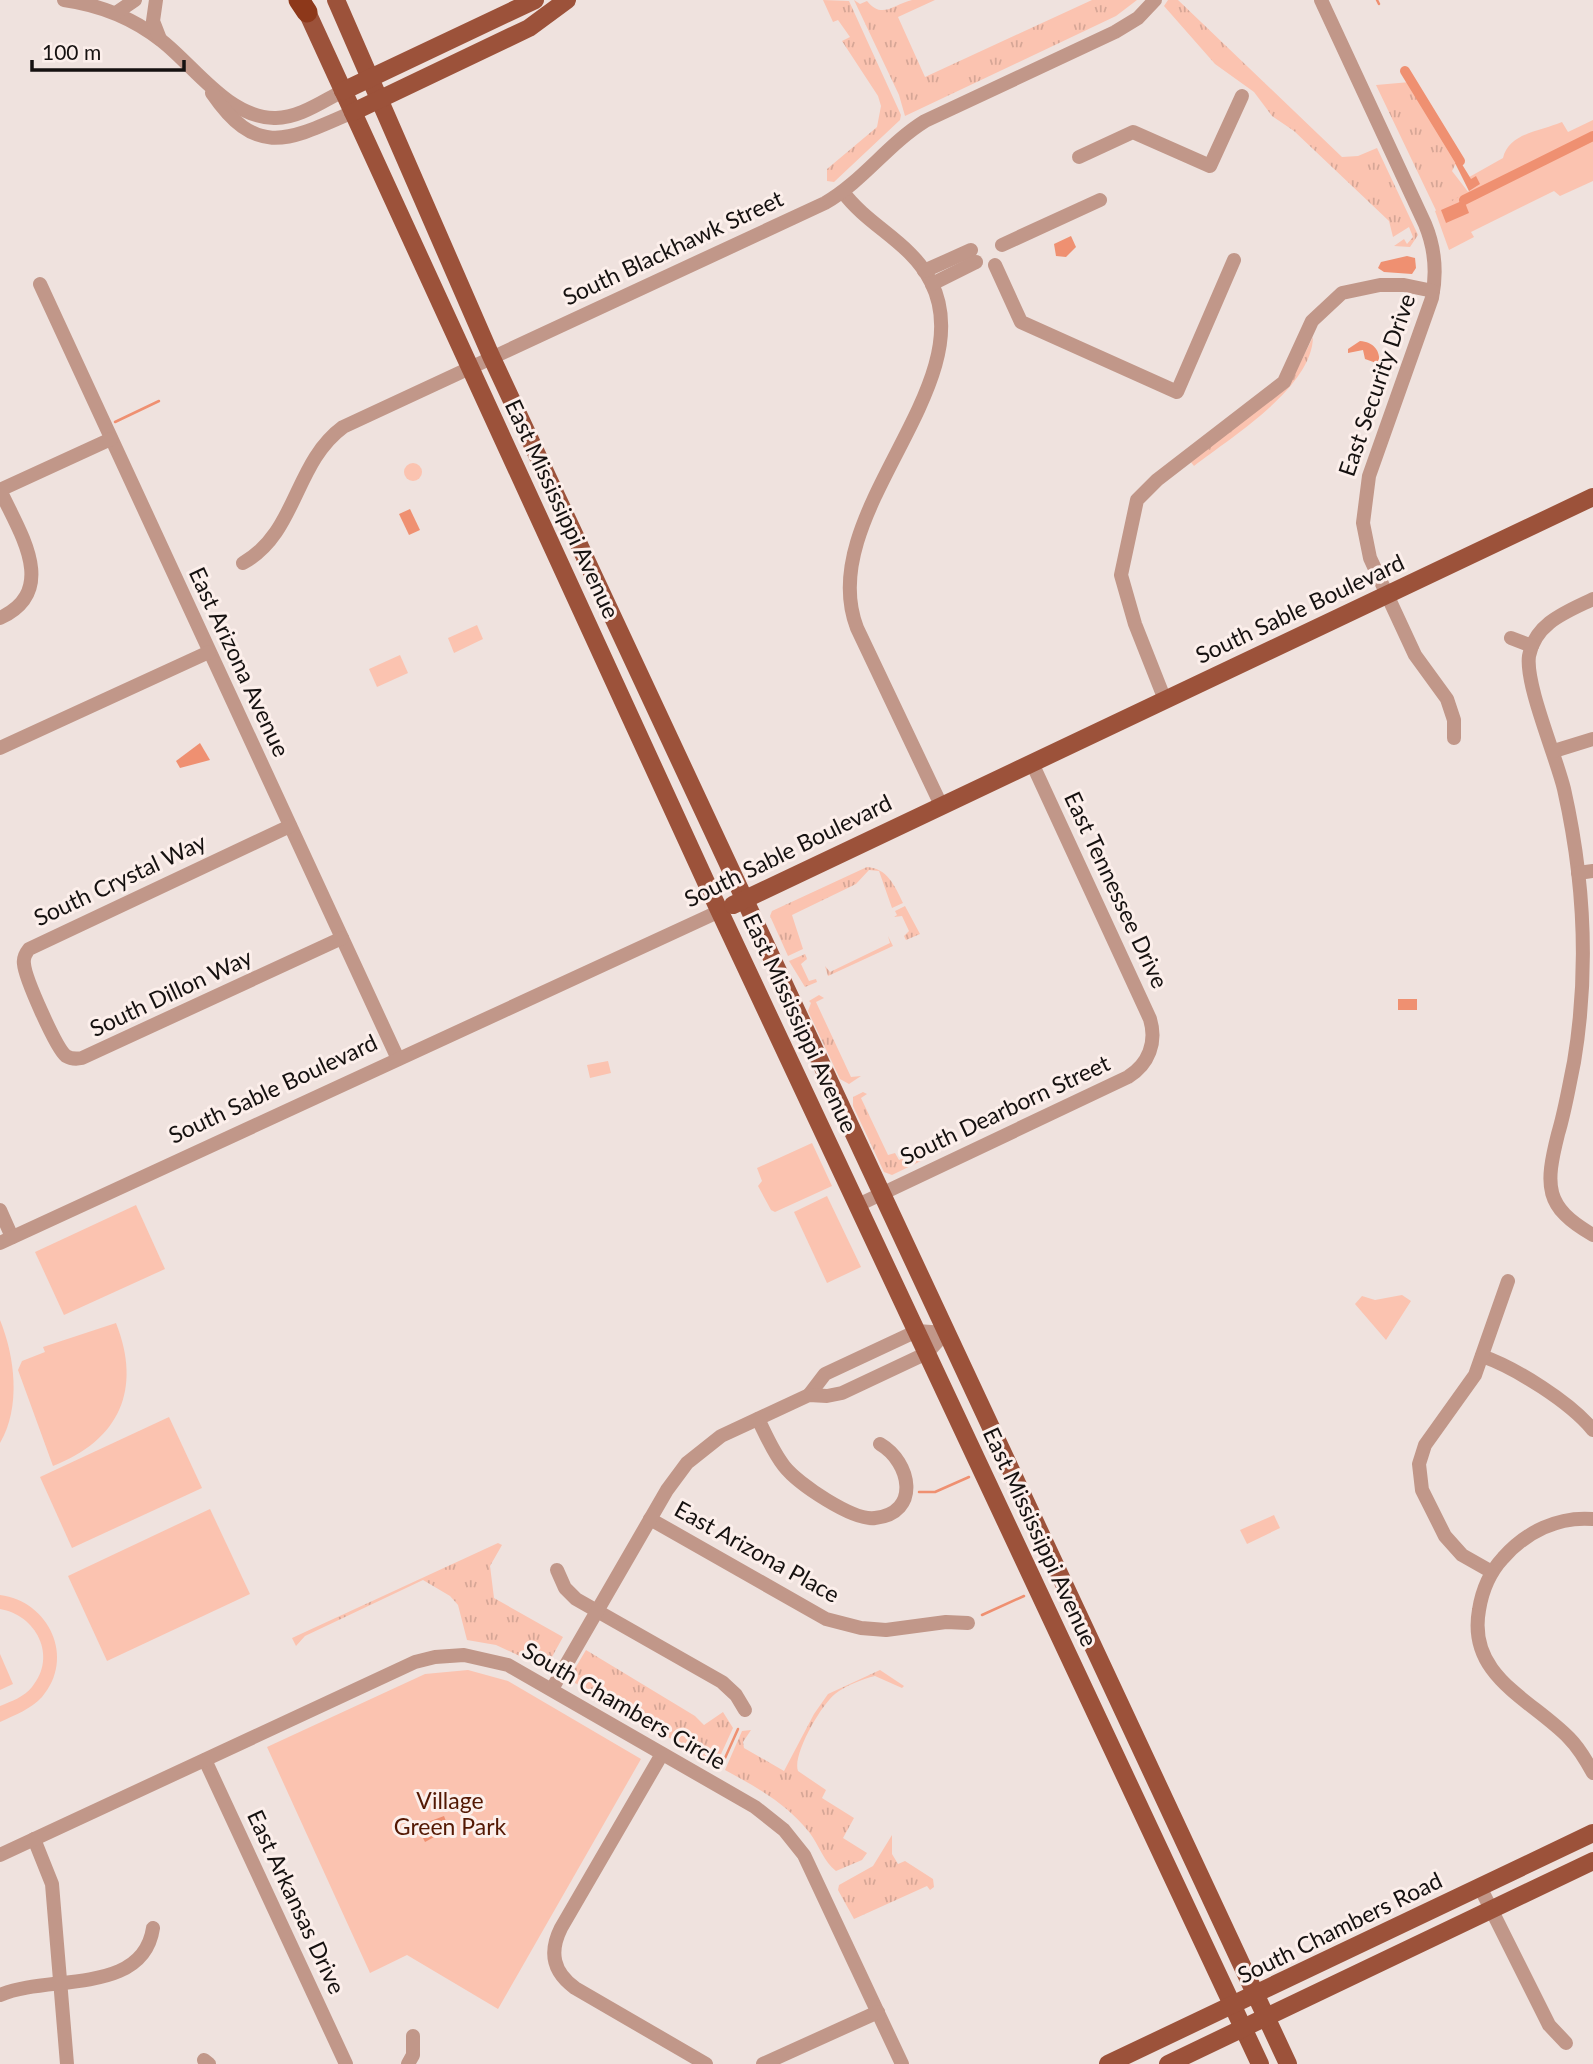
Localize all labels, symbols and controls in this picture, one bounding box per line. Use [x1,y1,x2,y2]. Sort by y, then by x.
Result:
scale bar [32,28,184,72]
text: 100 m [42,39,101,64]
street label: South Blackhawk Street [558,183,788,310]
street label: East Security Drive [1332,290,1420,480]
street label: East Mississippi Avenue [500,394,626,623]
street label: South Sable Boulevard [1191,547,1408,669]
street label: East Arizona Avenue [184,562,296,761]
street label: East Tennessee Drive [1059,787,1175,992]
street label: South Sable Boulevard [679,788,896,912]
street label: South Crystal Way [29,827,210,931]
street label: East Mississippi Avenue [738,908,864,1137]
street label: South Dillon Way [85,942,256,1042]
street label: South Sable Boulevard [164,1027,381,1149]
street label: South Dearborn Street [895,1048,1115,1170]
street label: East Mississippi Avenue [978,1422,1104,1651]
street label: East Arizona Place [670,1494,845,1608]
street label: South Chambers Circle [518,1635,731,1775]
park label: Village Green Park [394,1786,507,1840]
street label: East Arkansas Drive [242,1805,352,1998]
street label: South Chambers Road [1233,1865,1446,1989]

